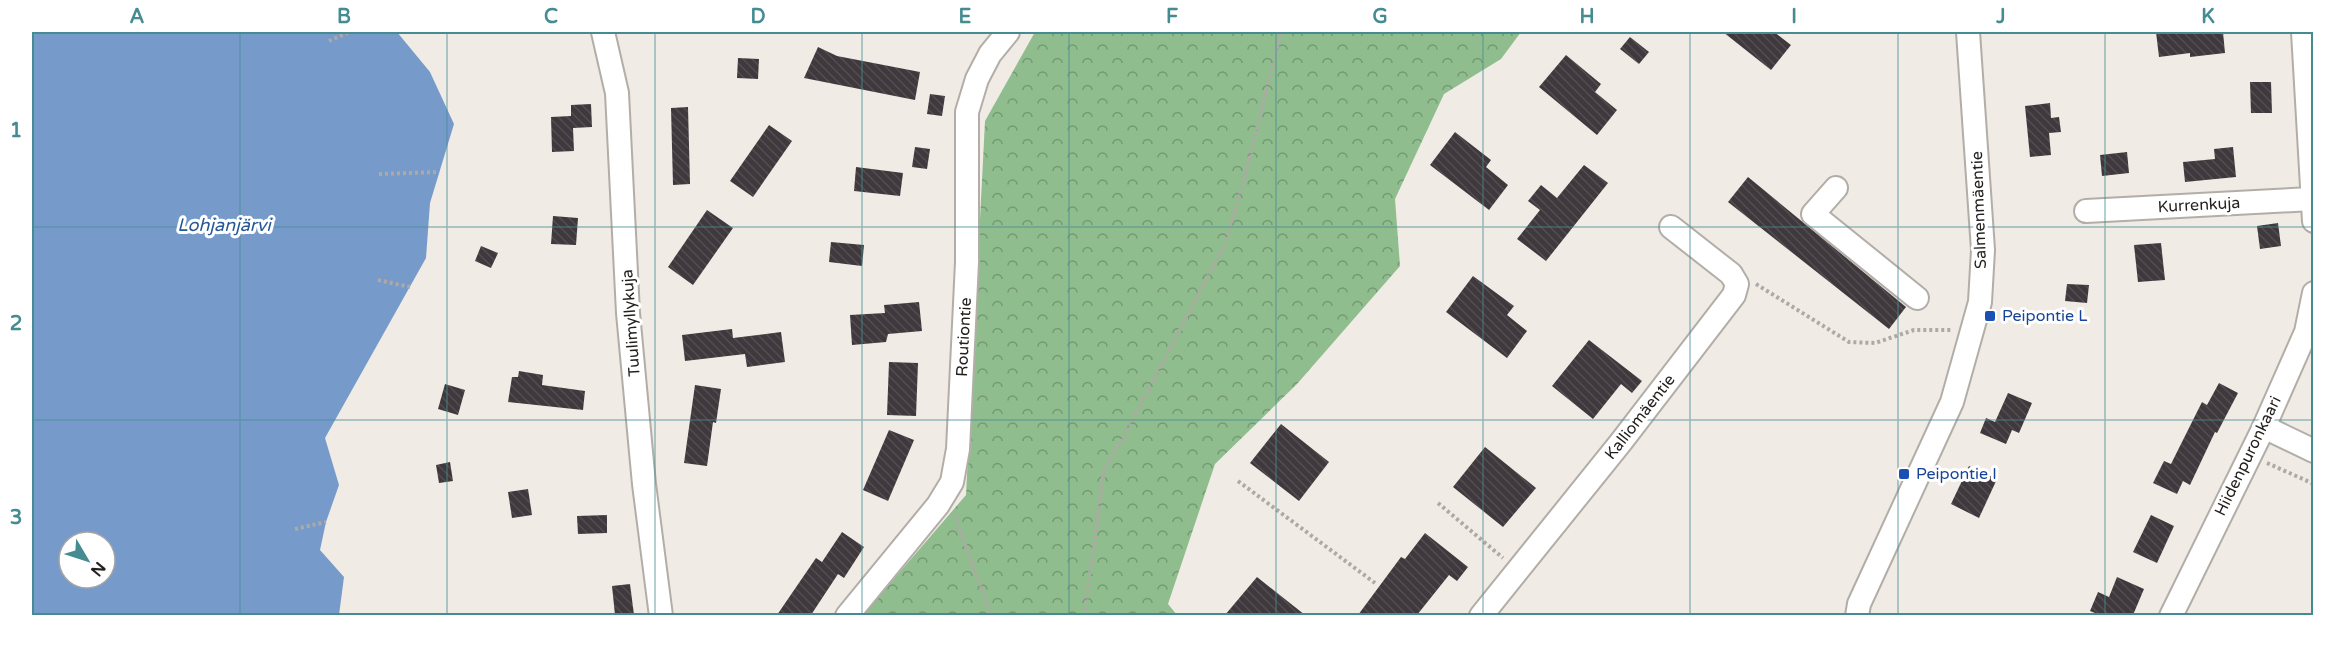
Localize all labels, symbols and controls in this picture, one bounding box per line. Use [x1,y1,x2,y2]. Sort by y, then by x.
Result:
text: A [130,5,145,29]
text: B [337,5,351,29]
text: C [544,5,558,29]
text: D [750,5,766,29]
text: E [959,5,972,29]
text: F [1166,5,1178,29]
text: G [1372,5,1388,29]
text: H [1579,5,1595,29]
text: I [1791,5,1797,29]
text: J [1995,5,2006,29]
text: K [2201,5,2215,29]
text: 1 [10,119,22,143]
street label: Salmenmäentie [1967,151,1991,269]
street label: Kurrenkuja [2157,193,2241,217]
water label: Lohjanjärvi [177,214,273,236]
street label: Tuulimyllykuja [617,269,645,377]
street label: Routiontie [952,297,976,377]
place label: Peipontie L [2002,306,2087,326]
marker: Peipontie L [1983,309,1997,323]
text: 2 [10,312,22,336]
street label: Kalliomäentie [1600,370,1680,464]
street label: Hiidenpuronkaari [2210,393,2286,519]
place label: Peipontie I [1916,464,1997,484]
marker: Peipontie I [1897,467,1911,481]
text: 3 [10,506,22,530]
north arrow [57,530,117,590]
text: N [86,558,110,580]

